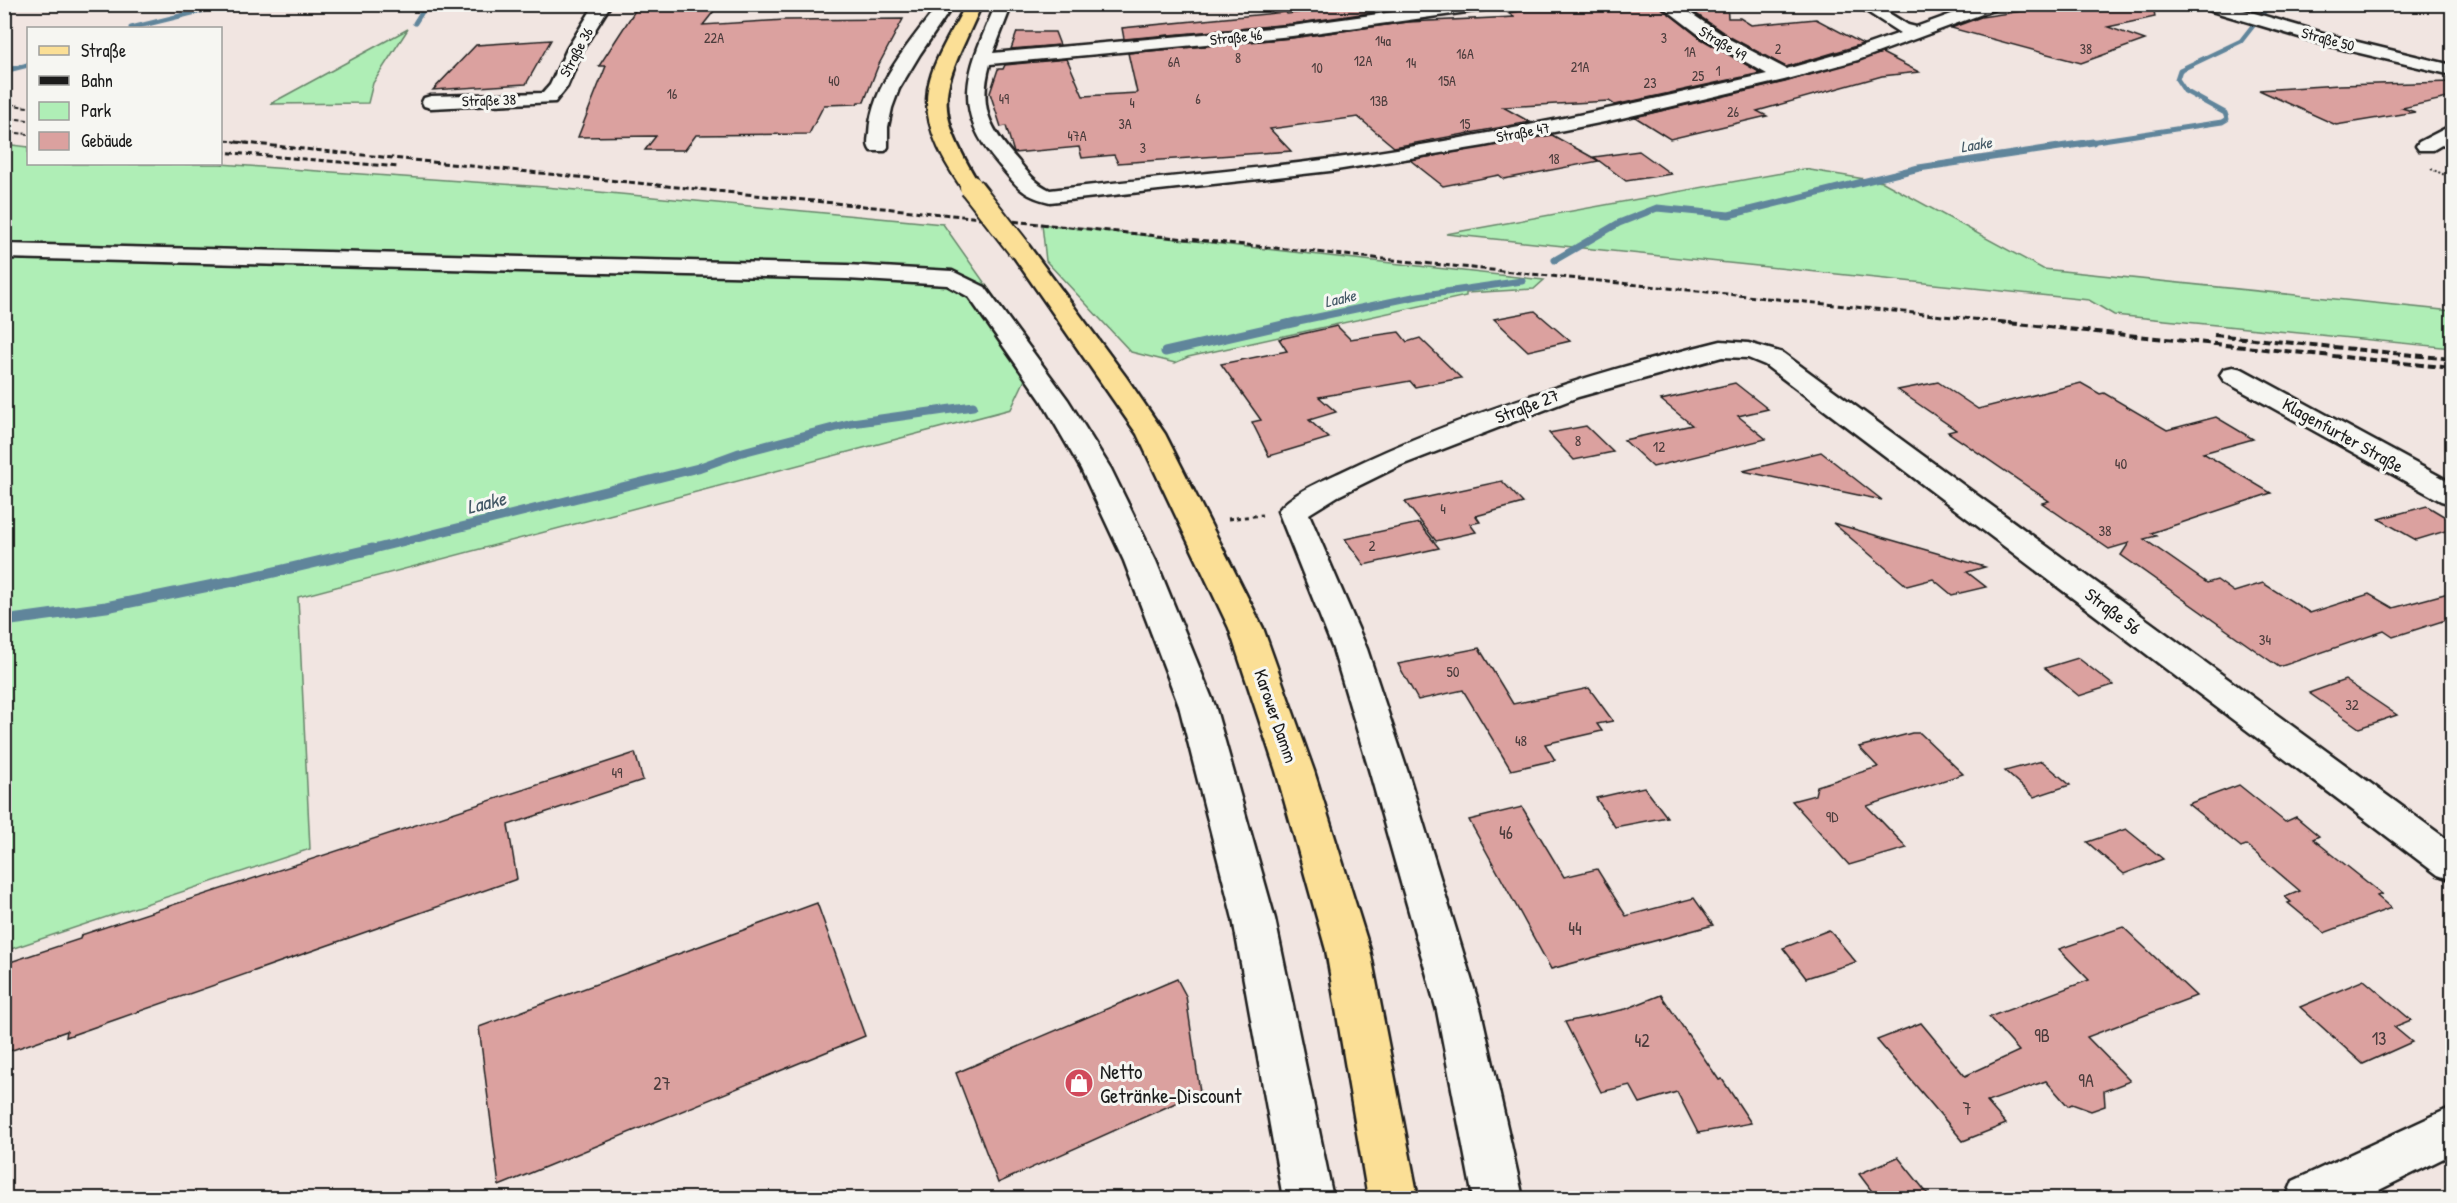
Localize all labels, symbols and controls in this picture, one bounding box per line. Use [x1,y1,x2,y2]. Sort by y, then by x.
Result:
street label: Straße 49 [1695,21,1751,66]
street label: Straße 50 [2299,22,2357,56]
street label: Straße 36 [554,23,598,81]
street label: Straße 46 [1209,24,1263,50]
legend [27,27,222,165]
house number: 22A [704,28,724,47]
house number: 3 [1661,28,1667,47]
house number: 14a [1375,31,1391,50]
text: Straße [81,38,126,63]
house number: 2 [1775,39,1782,58]
house number: 38 [2080,39,2092,58]
house number: 1A [1684,42,1696,61]
house number: 16A [1456,44,1474,63]
house number: 8 [1235,48,1241,67]
house number: 12A [1354,51,1372,70]
house number: 6A [1168,52,1180,71]
house number: 14 [1406,53,1416,72]
house number: 21A [1571,57,1589,76]
house number: 10 [1311,58,1323,77]
house number: 1 [1715,61,1721,80]
house number: 25 [1692,66,1704,85]
text: Bahn [81,68,113,93]
house number: 40 [828,71,840,90]
house number: 15A [1438,71,1456,90]
house number: 23 [1644,73,1656,92]
house number: 16 [667,84,678,103]
street label: Straße 38 [462,89,516,111]
house number: 49 [999,89,1009,108]
house number: 6 [1195,89,1201,108]
house number: 13B [1370,91,1388,110]
house number: 4 [1129,93,1135,112]
text: Park [81,98,112,123]
house number: 26 [1727,102,1739,121]
house number: 3A [1118,114,1132,133]
house number: 15 [1459,114,1471,133]
street label: Straße 47 [1494,117,1552,147]
house number: 47A [1067,126,1087,145]
text: Gebäude [81,128,133,153]
water label: Laake [1959,131,1994,157]
house number: 3 [1140,138,1146,157]
house number: 18 [1548,149,1560,168]
water label: Laake [1322,284,1358,312]
street label: Straße 27 [1491,382,1563,430]
street label: Klagenfurter Straße [2278,391,2408,479]
house number: 8 [1575,430,1581,451]
house number: 12 [1653,436,1665,457]
house number: 40 [2115,453,2127,474]
water label: Laake [464,484,509,520]
house number: 4 [1440,498,1446,519]
house number: 38 [2098,520,2112,541]
house number: 2 [1368,535,1376,556]
street label: Straße 56 [2080,582,2146,640]
house number: 34 [2259,629,2272,650]
house number: 50 [1446,661,1460,682]
street label: Karower Damm [1248,666,1304,766]
house number: 32 [2345,694,2359,715]
house number: 48 [1515,730,1527,751]
house number: 49 [611,762,623,783]
house number: 9D [1826,806,1839,827]
house number: 46 [1499,820,1513,845]
house number: 44 [1568,916,1582,941]
house number: 9B [2034,1023,2050,1048]
house number: 13 [2372,1026,2386,1051]
house number: 42 [1634,1028,1650,1053]
place label: Netto Getränke-Discount [1100,1057,1242,1110]
shop icon: Netto Getränke-Discount [1063,1067,1095,1099]
house number: 9A [2078,1068,2094,1093]
house number: 27 [653,1071,671,1096]
house number: 7 [1963,1096,1972,1121]

